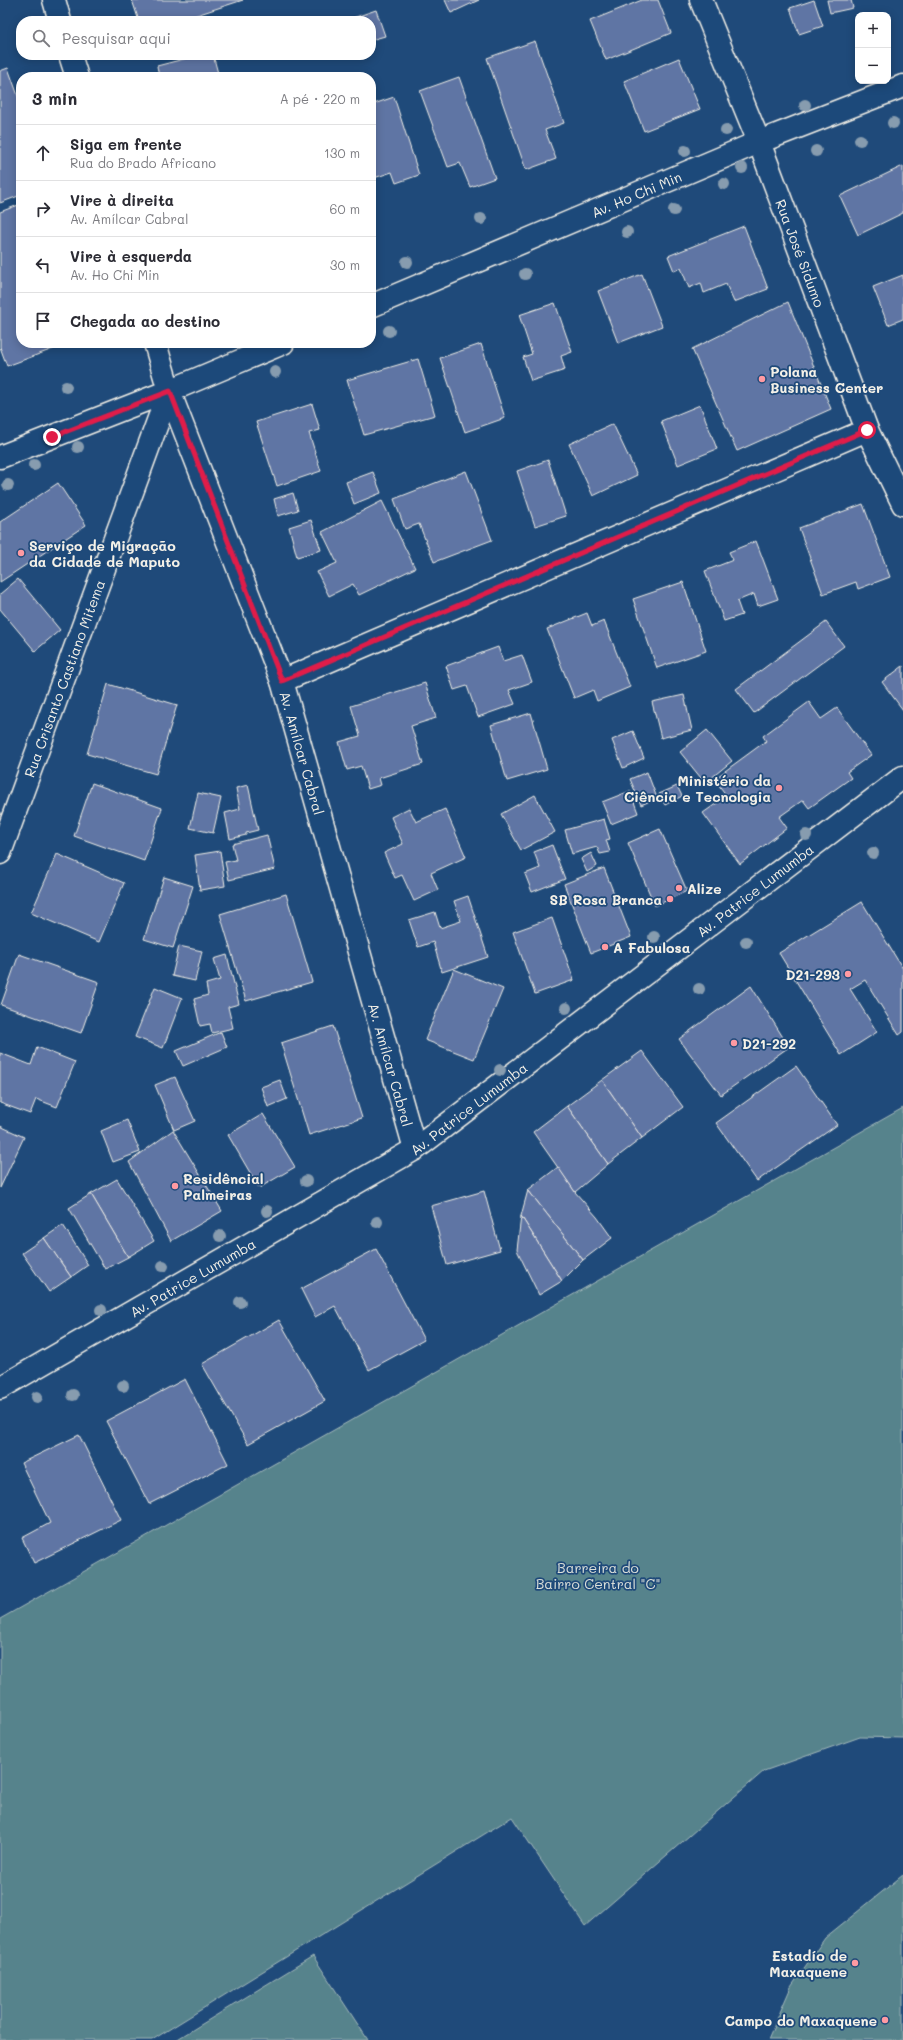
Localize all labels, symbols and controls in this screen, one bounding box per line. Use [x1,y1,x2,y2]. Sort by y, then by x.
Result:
map controls [855,12,891,84]
button: + [855,12,891,48]
search box [16,16,376,60]
icon: search [30,27,52,49]
text: Pesquisar aqui [62,28,171,48]
button: − [855,48,891,84]
text: 3 min [32,87,77,109]
text: A pé · 220 m [280,90,360,107]
text: Siga em frente [70,134,182,154]
icon: ahead [32,142,54,164]
text: 130 m [324,144,360,161]
text: Rua do Brado Africano [70,154,216,171]
street label: Av. Ho Chi Min [588,166,684,221]
text: Vire à direita [70,190,174,210]
street label: Rua José Sidumo [772,196,830,310]
icon: right [32,198,54,220]
text: 60 m [330,200,360,217]
text: Av. Amílcar Cabral [70,210,188,227]
text: Vire à esquerda [70,246,192,266]
icon: left [32,254,54,276]
text: 30 m [330,256,360,273]
text: Av. Ho Chi Min [70,266,159,283]
icon: arrive [32,310,54,332]
text: Chegada ao destino [70,311,220,331]
place label: Polana Business Center [770,362,883,397]
marker: Polana Business Center [757,374,767,384]
route start [858,421,876,439]
route end [43,428,61,446]
place label: Serviço de Migração da Cidade de Maputo [29,536,181,571]
marker: Serviço de Migração da Cidade de Maputo [16,548,26,558]
street label: Rua Crisanto Castiano Mitema [19,577,109,780]
street label: Av. Amílcar Cabral [276,689,329,817]
place label: Ministério da Ciência e Tecnologia [624,771,771,806]
marker: Ministério da Ciência e Tecnologia [774,783,784,793]
street label: Av. Patrice Lumumba [692,839,817,941]
place label: Alize [687,879,722,898]
marker: Alize [674,883,684,893]
place label: SB Rosa Branca [550,890,662,909]
marker: SB Rosa Branca [665,894,675,904]
place label: A Fabulosa [613,938,691,957]
marker: A Fabulosa [600,942,610,952]
place label: D21-293 [785,965,840,984]
marker: D21-293 [843,969,853,979]
street label: Av. Amílcar Cabral [364,1001,418,1129]
place label: D21-292 [742,1034,796,1053]
marker: D21-292 [729,1038,739,1048]
street label: Av. Patrice Lumumba [406,1058,531,1159]
place label: Residêncial Palmeiras [183,1169,264,1204]
marker: Residêncial Palmeiras [170,1181,180,1191]
street label: Av. Patrice Lumumba [126,1233,259,1321]
park label: Barreira do Bairro Central "C" [536,1558,660,1593]
place label: Estadío de Maxaquene [769,1946,847,1981]
marker: Estadío de Maxaquene [850,1958,860,1968]
place label: Campo do Maxaquene [724,2011,877,2030]
marker: Campo do Maxaquene [880,2015,890,2025]

